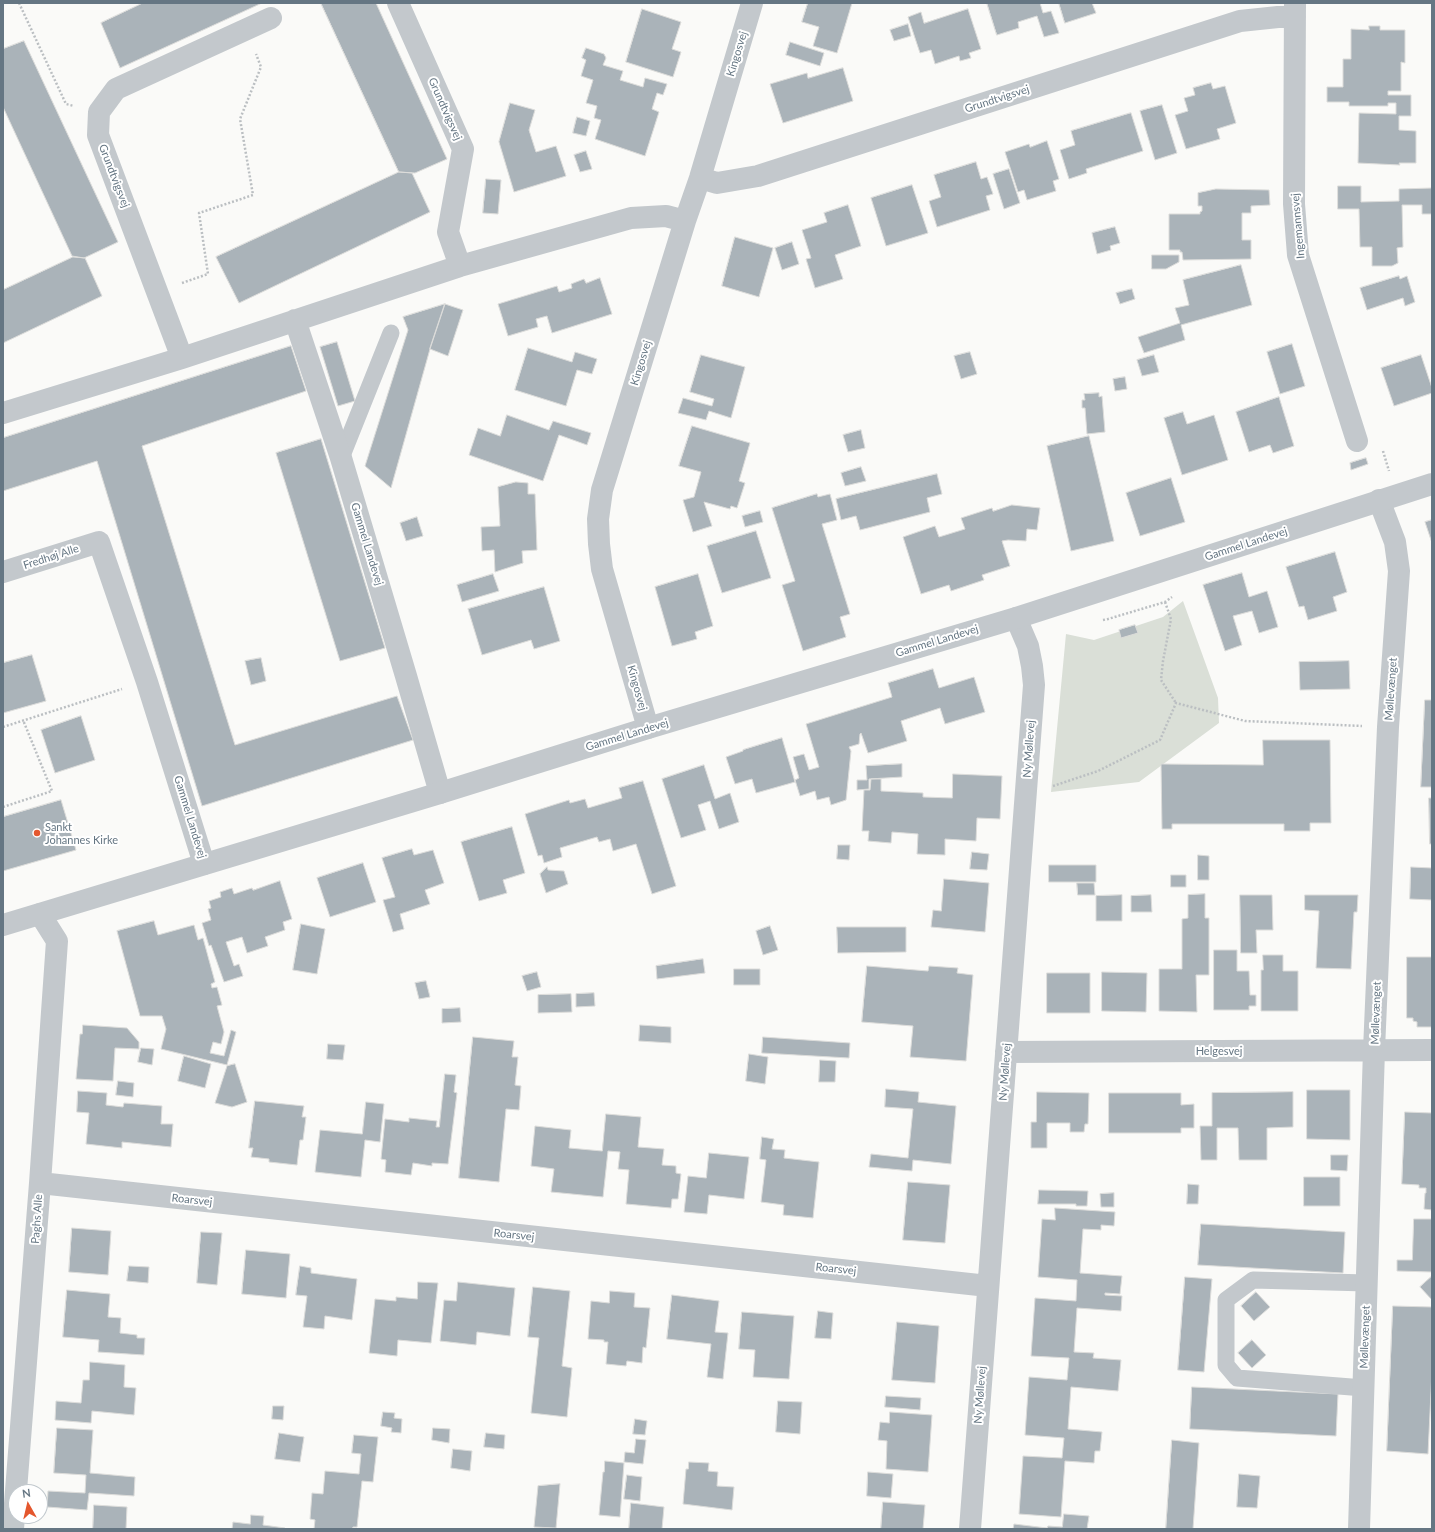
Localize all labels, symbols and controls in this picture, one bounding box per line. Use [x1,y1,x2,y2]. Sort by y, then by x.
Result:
street label: Kingosvej [724,30,750,78]
street label: Grundtvigsvej [425,76,465,142]
street label: Grundtvigsvej [963,82,1031,116]
street label: Grundtvigsvej [96,142,132,210]
street label: Ingemannsvej [1289,193,1307,259]
street label: Kingosvej [628,339,654,387]
street label: Gammel Landevej [348,501,386,587]
street label: Gammel Landevej [1203,524,1289,564]
street label: Fredhøj Alle [22,542,80,572]
street label: Gammel Landevej [894,622,980,660]
street label: Møllevænget [1382,657,1400,721]
street label: Kingosvej [624,664,650,712]
street label: Gammel Landevej [584,716,670,754]
street label: Ny Møllevej [1020,720,1038,778]
street label: Gammel Landevej [171,774,209,860]
place label: Sankt Johannes Kirke [45,820,118,846]
marker: Sankt Johannes Kirke [32,828,42,838]
street label: Møllevænget [1368,981,1384,1045]
street label: Ny Møllevej [996,1043,1014,1101]
street label: Helgesvej [1196,1044,1242,1058]
street label: Roarsvej [171,1191,213,1209]
street label: Paghs Alle [29,1194,45,1244]
street label: Roarsvej [493,1226,535,1244]
street label: Roarsvej [815,1260,857,1278]
street label: Møllevænget [1357,1305,1373,1369]
street label: Ny Møllevej [971,1366,989,1424]
north arrow [8,1484,48,1524]
text: N [21,1486,31,1500]

